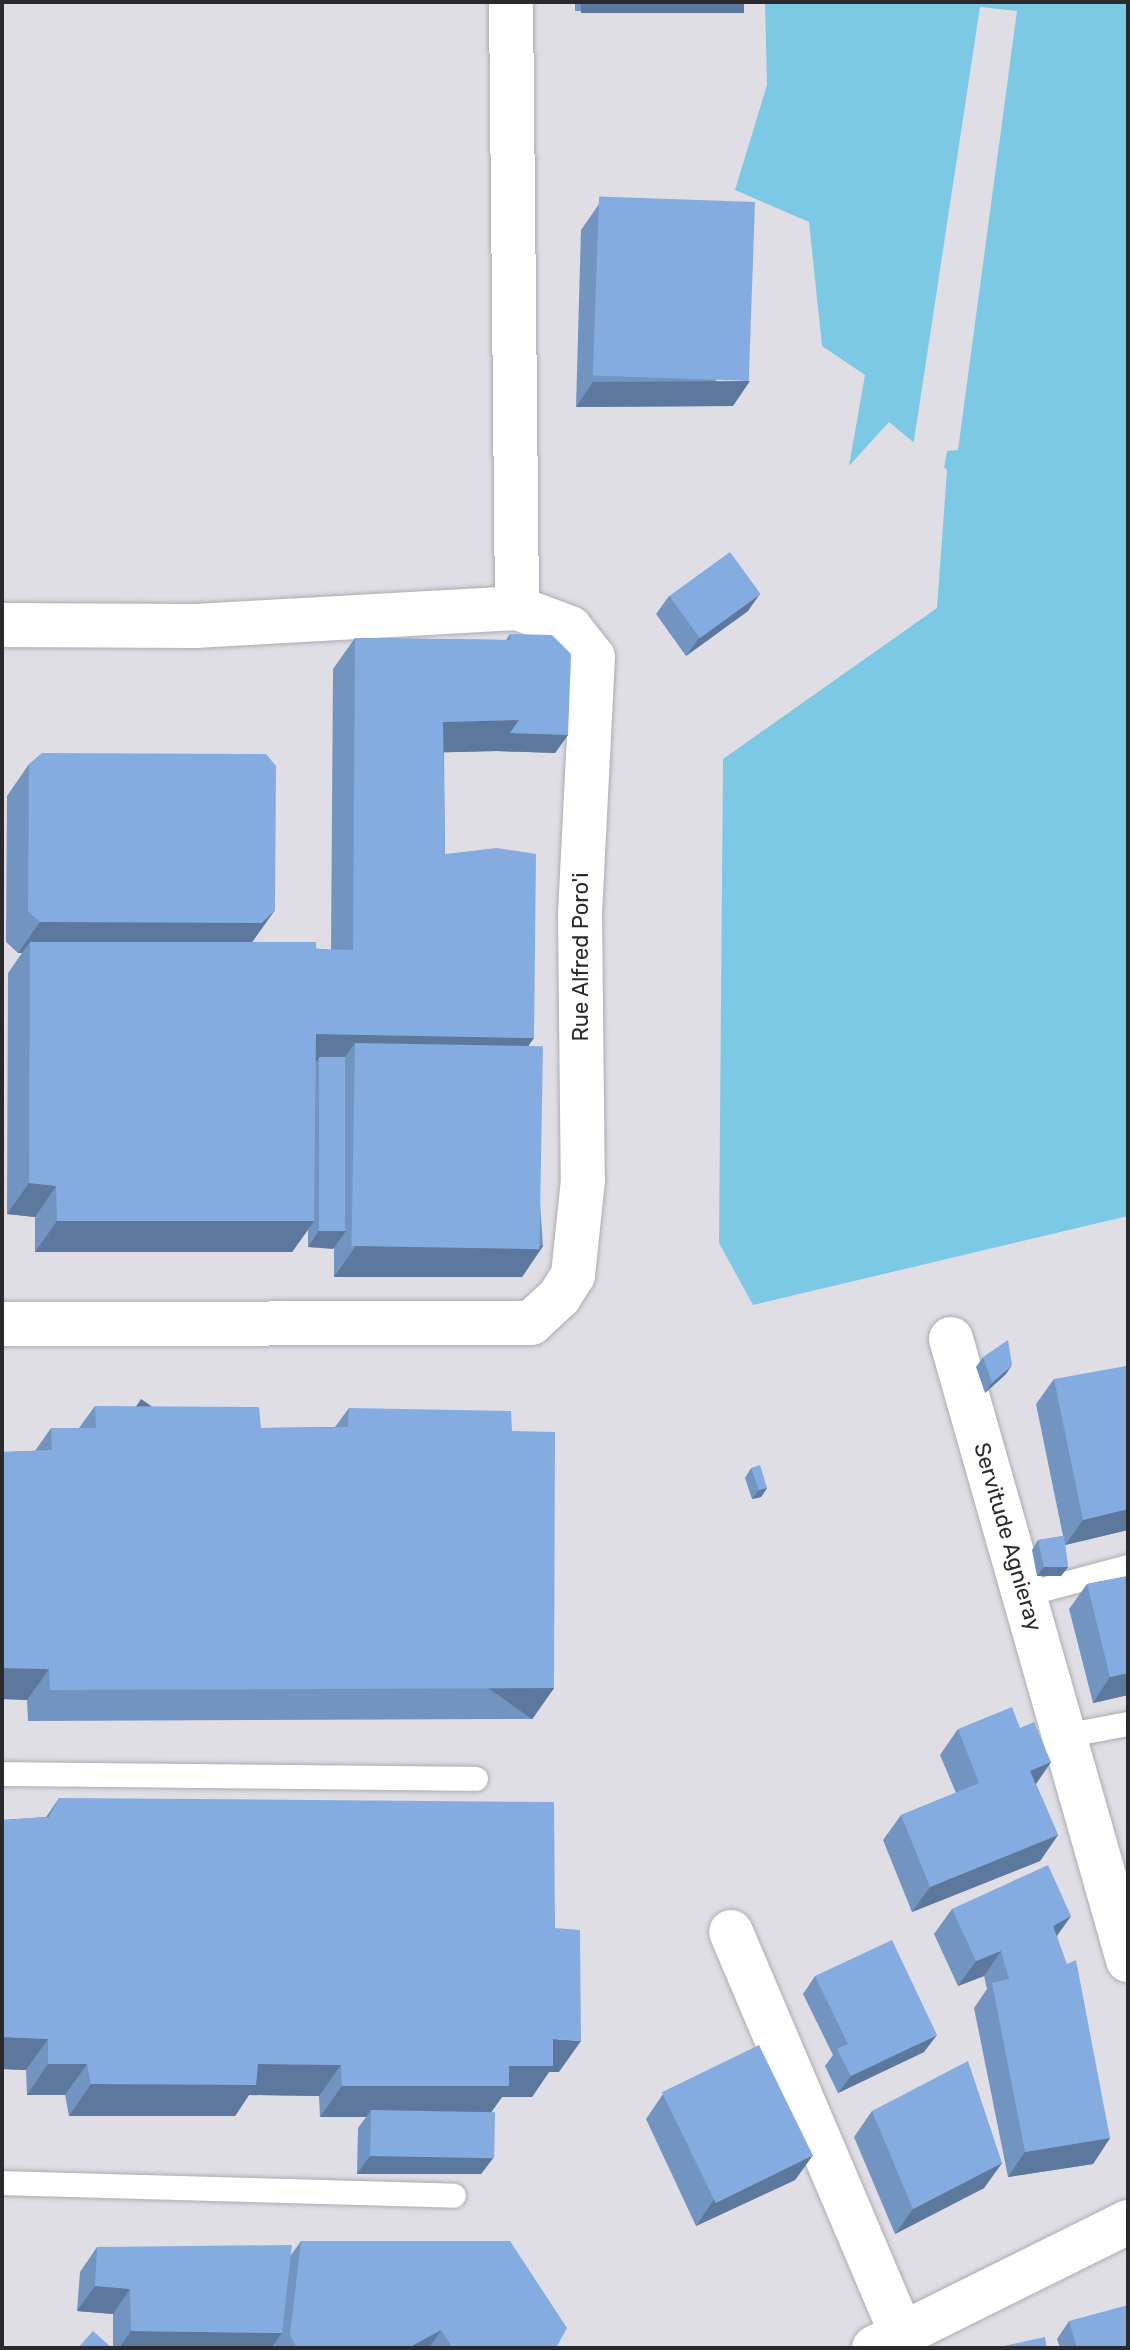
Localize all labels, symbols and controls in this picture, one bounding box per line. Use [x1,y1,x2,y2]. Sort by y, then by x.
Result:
street label: Rue Alfred Poro'i [568,872,594,1042]
street label: Servitude Agnieray [968,1439,1048,1635]

